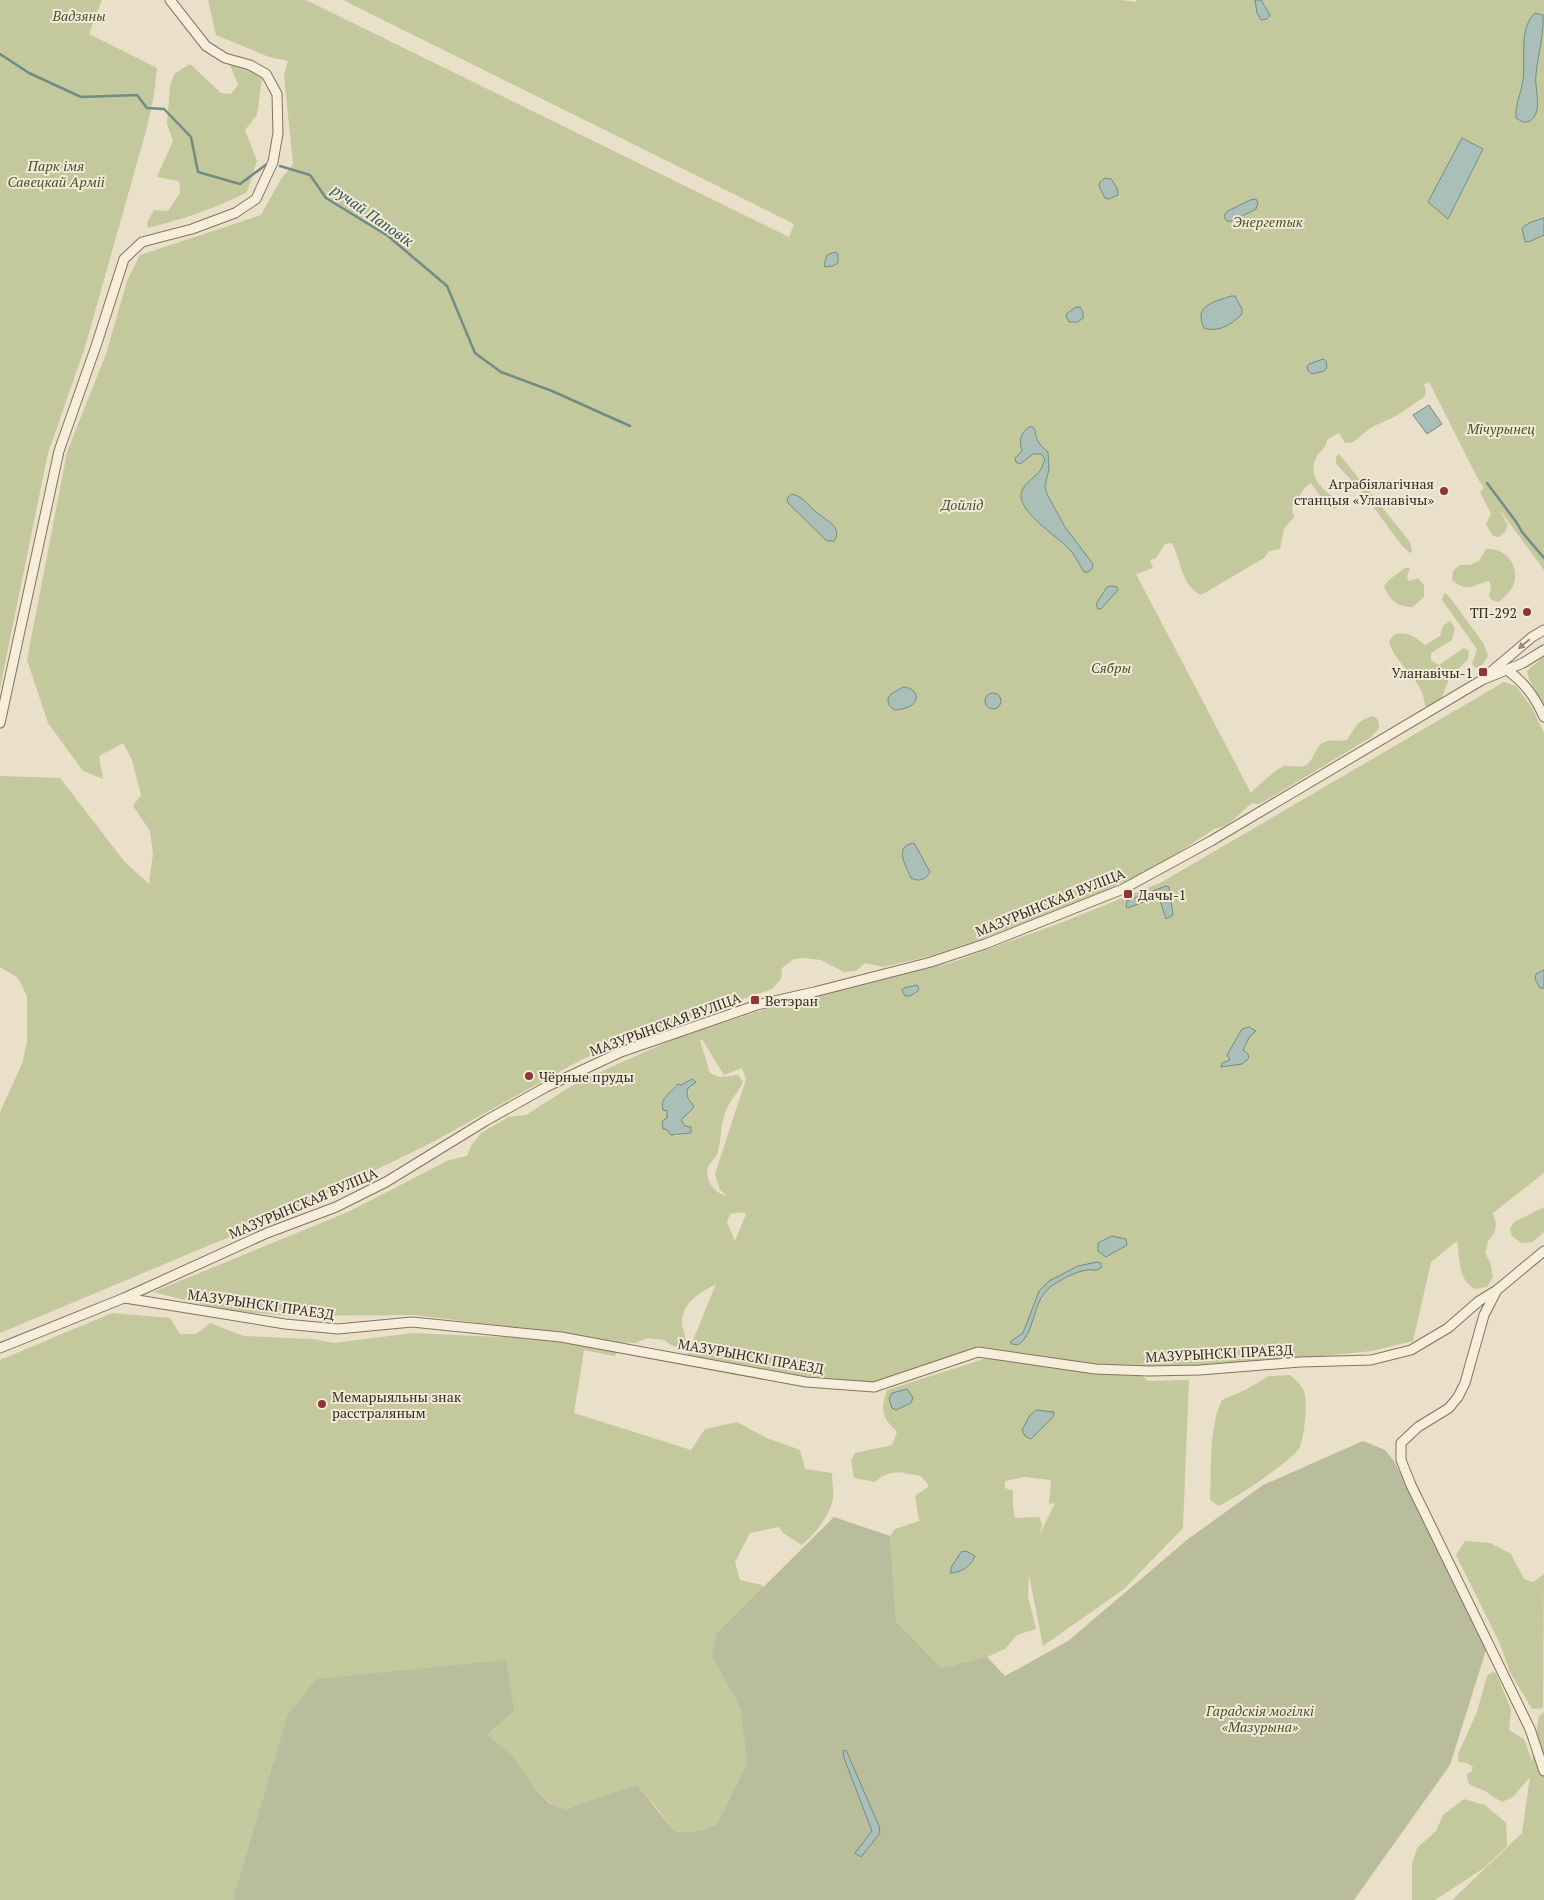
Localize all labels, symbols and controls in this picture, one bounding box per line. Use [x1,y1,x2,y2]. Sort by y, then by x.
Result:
park label: Вадзяны [51,6,106,25]
park label: Парк імя Савецкай Арміі [7,156,105,191]
water label: ручай Паповік [328,179,418,251]
park label: Энергетык [1233,212,1303,231]
park label: Мічурынец [1466,419,1535,438]
place label: Аграбіялагічная станцыя «Уланавічы» [1294,474,1434,509]
marker: Аграбіялагічная станцыя «Уланавічы» [1438,485,1450,497]
park label: Дойлід [940,495,983,514]
place label: ТП-292 [1470,603,1517,622]
marker: ТП-292 [1521,606,1533,618]
one-way arrow [1518,638,1530,650]
park label: Сябры [1091,658,1131,677]
place label: Уланавічы-1 [1392,663,1473,682]
marker: Уланавічы-1 [1477,666,1489,678]
street label: МАЗУРЫНСКАЯ ВУЛІЦА [972,863,1128,941]
place label: Дачы-1 [1138,885,1186,904]
marker: Дачы-1 [1122,888,1134,900]
street label: МАЗУРЫНСКАЯ ВУЛІЦА [587,988,744,1060]
place label: Ветэран [765,991,818,1010]
marker: Ветэран [749,994,761,1006]
place label: Чёрные пруды [539,1067,634,1086]
marker: Чёрные пруды [523,1070,535,1082]
street label: МАЗУРЫНСКАЯ ВУЛІЦА [226,1163,381,1243]
street label: МАЗУРЫНСКІ ПРАЕЗД [186,1284,336,1324]
street label: МАЗУРЫНСКІ ПРАЕЗД [677,1334,826,1378]
street label: МАЗУРЫНСКІ ПРАЕЗД [1145,1340,1294,1366]
place label: Мемарыяльны знак расстраляным [332,1387,462,1422]
marker: Мемарыяльны знак расстраляным [316,1398,328,1410]
park label: Гарадскія могілкі «Мазурына» [1205,1701,1314,1736]

